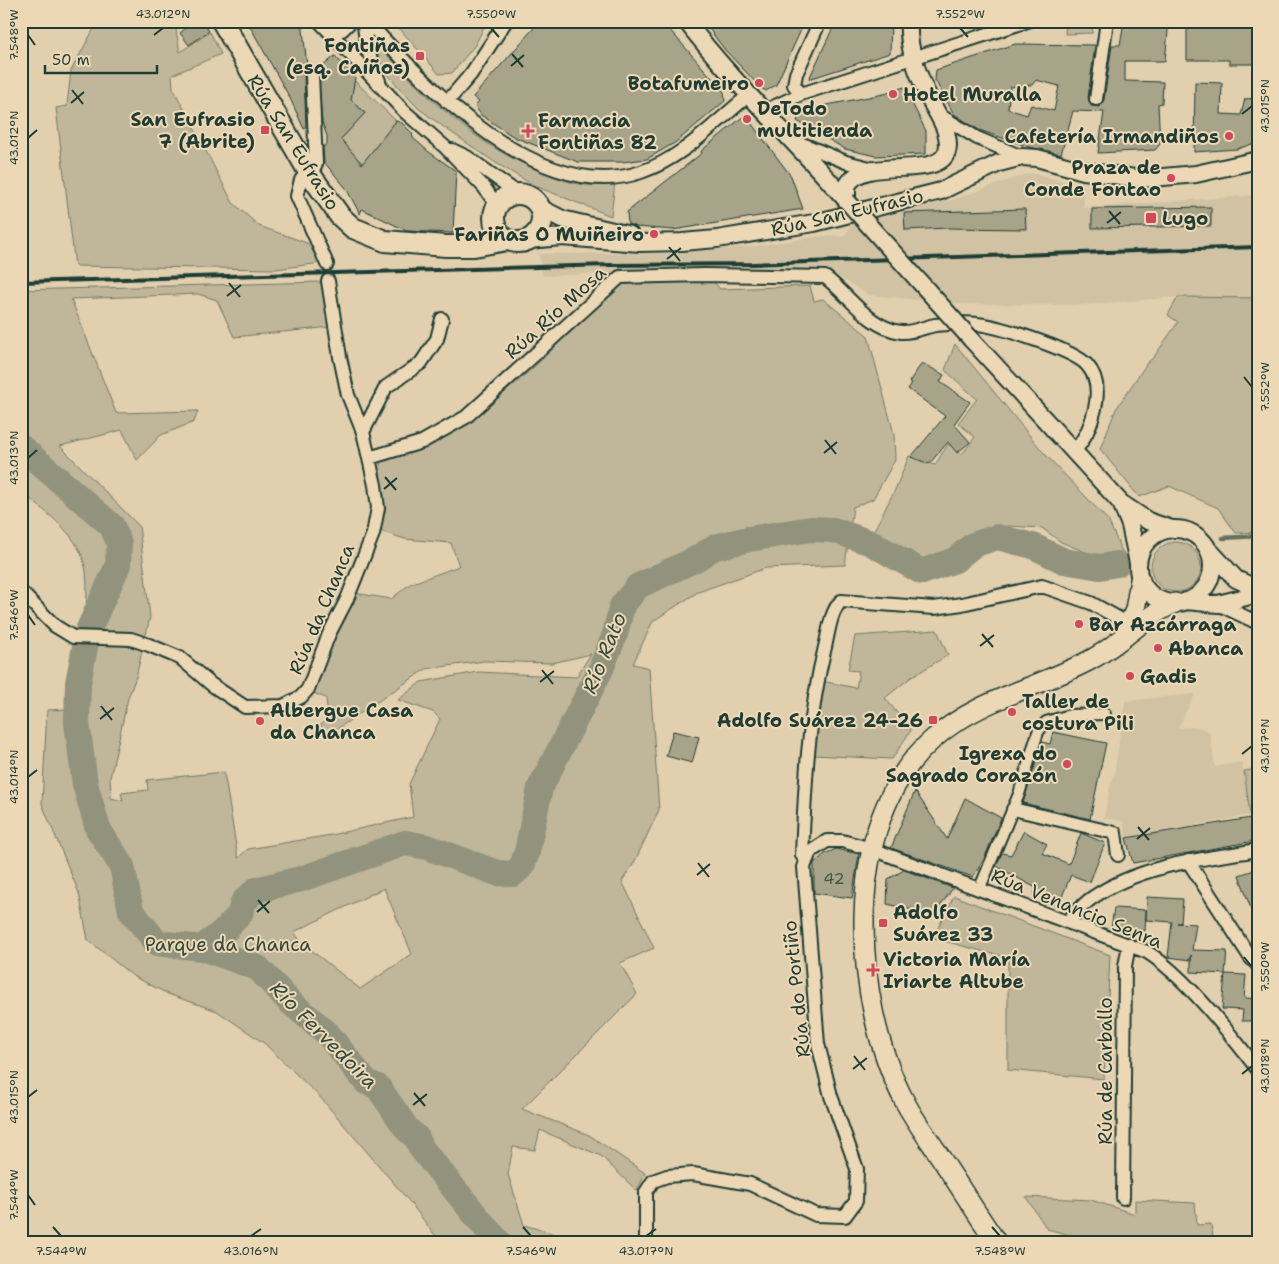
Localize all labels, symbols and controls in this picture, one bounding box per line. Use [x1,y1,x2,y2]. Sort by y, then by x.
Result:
text: 43.012°N [136,6,190,22]
text: 7.550°W [466,6,516,22]
text: 7.552°W [935,6,985,22]
text: 7.548°W [6,9,22,61]
place label: Fontiñas (esq. Caíños) [286,33,410,80]
scale bar [45,42,158,74]
text: 50 m [52,50,90,70]
marker: Fontiñas (esq. Caíños) [414,50,426,62]
street label: Rúa San Eufrasio [242,70,345,215]
place label: Botafumeiro [628,71,749,96]
marker: Botafumeiro [753,77,765,89]
text: 43.015°N [1257,79,1273,133]
place label: Hotel Muralla [903,82,1042,107]
marker: Hotel Muralla [887,88,899,100]
place label: DeTodo multitienda [757,96,872,143]
place label: San Eufrasio 7 (Abrite) [130,107,255,154]
place label: Farmacia Fontiñas 82 [538,108,657,155]
text: 43.012°N [6,111,22,165]
marker: DeTodo multitienda [741,113,753,125]
marker: San Eufrasio 7 (Abrite) [259,124,271,136]
place label: Cafetería Irmandiños [1004,124,1219,149]
marker: Farmacia Fontiñas 82 [522,125,534,137]
marker: Cafetería Irmandiños [1223,130,1235,142]
place label: Praza de Conde Fontao [1024,155,1161,202]
marker: Praza de Conde Fontao [1165,172,1177,184]
street label: Rúa San Eufrasio [768,183,926,242]
place label: Lugo [1162,206,1208,231]
marker: Lugo [1144,211,1158,225]
place label: Fariñas O Muiñeiro [454,222,644,247]
marker: Fariñas O Muiñeiro [648,228,660,240]
street label: Rúa Río Mosa [499,260,611,365]
text: 7.552°W [1257,362,1273,412]
text: 43.013°N [6,431,22,485]
street label: Rúa da Chanca [283,540,360,678]
text: 7.546°W [6,589,22,641]
water label: Río Rato [576,609,632,697]
place label: Bar Azcárraga [1089,612,1236,637]
marker: Bar Azcárraga [1073,618,1085,630]
place label: Abanca [1168,636,1243,661]
marker: Abanca [1152,642,1164,654]
place label: Gadis [1140,664,1197,689]
marker: Gadis [1124,670,1136,682]
place label: Taller de costura Pili [1022,689,1134,736]
place label: Albergue Casa da Chanca [270,698,413,745]
marker: Taller de costura Pili [1006,706,1018,718]
place label: Adolfo Suárez 24-26 [717,708,923,733]
marker: Adolfo Suárez 24-26 [927,714,939,726]
marker: Albergue Casa da Chanca [254,715,266,727]
text: 43.017°N [1257,719,1273,773]
place label: Igrexa do Sagrado Corazón [886,741,1057,788]
text: 43.014°N [6,750,22,804]
marker: Igrexa do Sagrado Corazón [1061,758,1073,770]
street label: Rúa Venancio Senra [988,863,1166,954]
house number: 42 [823,868,845,889]
place label: Adolfo Suárez 33 [893,900,993,947]
marker: Adolfo Suárez 33 [877,917,889,929]
street label: Rúa do Portiño [777,919,816,1059]
park label: Parque da Chanca [145,932,311,957]
text: 7.550°W [1257,942,1273,992]
place label: Victoria María Iriarte Altube [883,947,1030,994]
marker: Victoria María Iriarte Altube [867,964,879,976]
water label: Río Fervedoira [265,976,383,1094]
street label: Rúa de Carballo [1093,997,1118,1145]
text: 43.018°N [1257,1038,1273,1094]
text: 43.015°N [6,1070,22,1124]
text: 7.544°W [6,1169,22,1221]
text: 7.544°W [35,1243,87,1259]
text: 43.016°N [224,1243,278,1259]
text: 7.546°W [505,1243,557,1259]
text: 43.017°N [619,1243,673,1259]
text: 7.548°W [974,1243,1026,1259]

